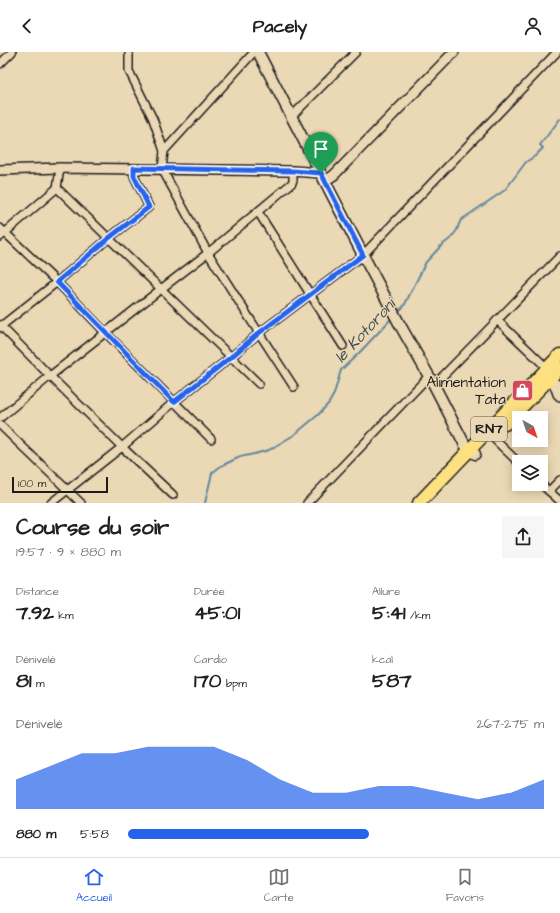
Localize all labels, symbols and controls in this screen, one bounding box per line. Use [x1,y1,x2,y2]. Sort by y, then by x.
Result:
text: Pacely [253,14,307,39]
icon: back [16,15,38,37]
icon: person [522,15,544,37]
pin [304,132,338,173]
icon: arrive [310,138,332,160]
water label: le Kotoroni [330,292,402,368]
place label: Alimentation Tata [427,372,506,410]
shop icon: Alimentation Tata [509,378,535,404]
north arrow [512,411,548,447]
map controls [512,411,548,491]
road number: RN7 [471,417,507,441]
button: layers [512,455,548,491]
scale bar [12,475,108,494]
text: 100 m [18,476,46,491]
text: Course du soir [16,512,169,543]
button: share [502,516,544,558]
text: 19:57 · 9 × 880 m [16,543,121,561]
text: Distance [16,584,59,599]
text: Durée [194,584,225,599]
text: Allure [372,584,400,599]
text: 7.92 [16,599,54,627]
text: 45:01 [194,599,240,627]
text: 5:41 [372,599,406,627]
text: km [54,608,74,623]
text: /km [406,608,430,623]
text: Dénivelé [16,652,56,667]
text: Cardio [194,652,227,667]
text: kcal [372,652,393,667]
text: 81 [16,667,32,695]
text: 170 [194,667,221,695]
text: 587 [372,667,411,695]
text: m [32,676,45,691]
text: bpm [221,676,247,691]
text: Dénivelé [16,715,63,733]
text: 267–275 m [476,715,544,733]
text: 880 m [16,825,56,843]
text: 5:58 [80,825,109,843]
tab: Accueil [76,866,112,905]
tab: Carte [264,866,294,905]
tab: Favoris [446,866,484,905]

